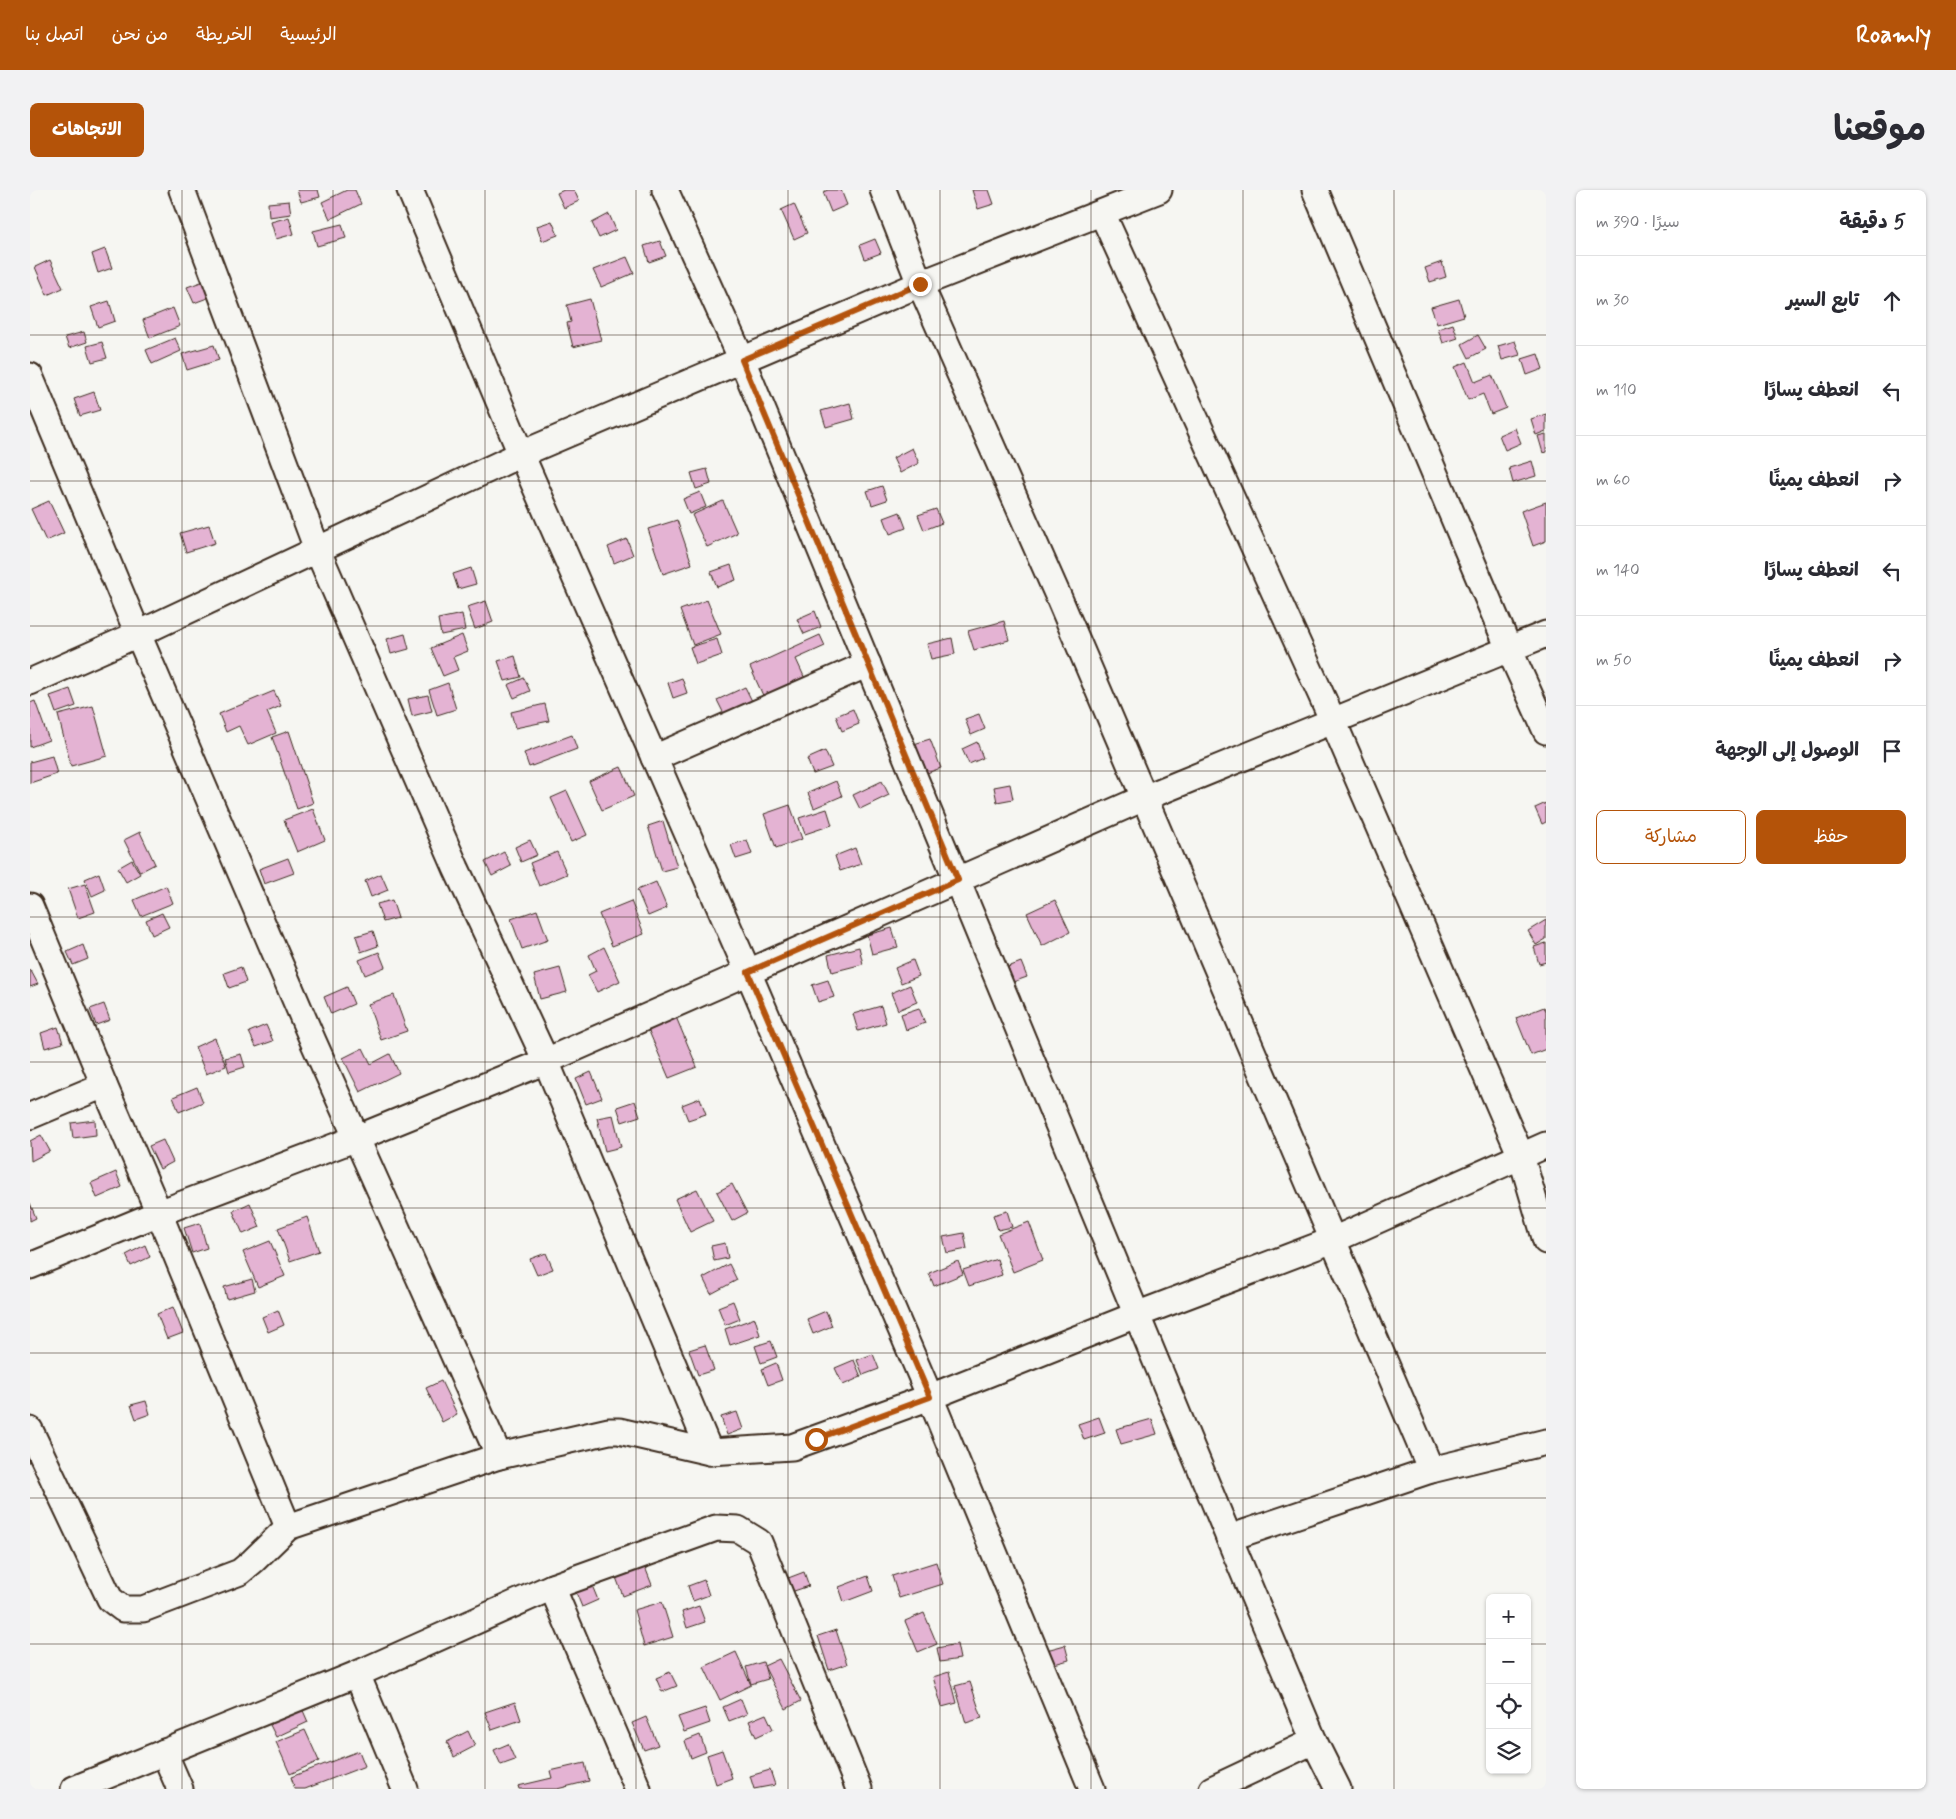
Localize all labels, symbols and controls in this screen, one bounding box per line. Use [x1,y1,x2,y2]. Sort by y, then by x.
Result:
text: Roamly [1856,20,1931,51]
text: اتصل بنا [25,23,84,47]
text: من نحن [112,23,168,47]
text: الخريطة [196,23,252,47]
text: الرئيسية [280,23,337,47]
button: الاتجاهات [30,103,144,157]
text: موقعنا [1833,107,1926,153]
text: 5 دقيقة [1839,208,1906,236]
text: سيرًا · 390 m [1596,212,1680,233]
route end [909,273,932,296]
icon: ahead [1878,287,1906,315]
text: تابع السير [1786,288,1859,313]
text: 30 m [1596,290,1629,311]
icon: left [1878,377,1906,405]
text: انعطف يسارًا [1764,378,1859,403]
text: 110 m [1596,380,1637,401]
icon: right [1878,467,1906,495]
text: انعطف يمينًا [1769,468,1859,493]
text: 60 m [1596,470,1630,491]
icon: left [1878,557,1906,585]
text: انعطف يسارًا [1764,558,1859,583]
text: 140 m [1596,560,1640,581]
icon: right [1878,647,1906,675]
text: انعطف يمينًا [1769,648,1859,673]
text: 50 m [1596,650,1632,671]
icon: arrive [1878,737,1906,765]
text: الوصول إلى الوجهة [1715,738,1859,763]
button: مشاركة [1596,810,1746,864]
button: حفظ [1756,810,1906,864]
route start [805,1428,828,1451]
map controls [1486,1594,1531,1774]
button: + [1486,1594,1531,1639]
button: − [1486,1639,1531,1684]
button: locate [1486,1684,1531,1729]
button: layers [1486,1729,1531,1774]

